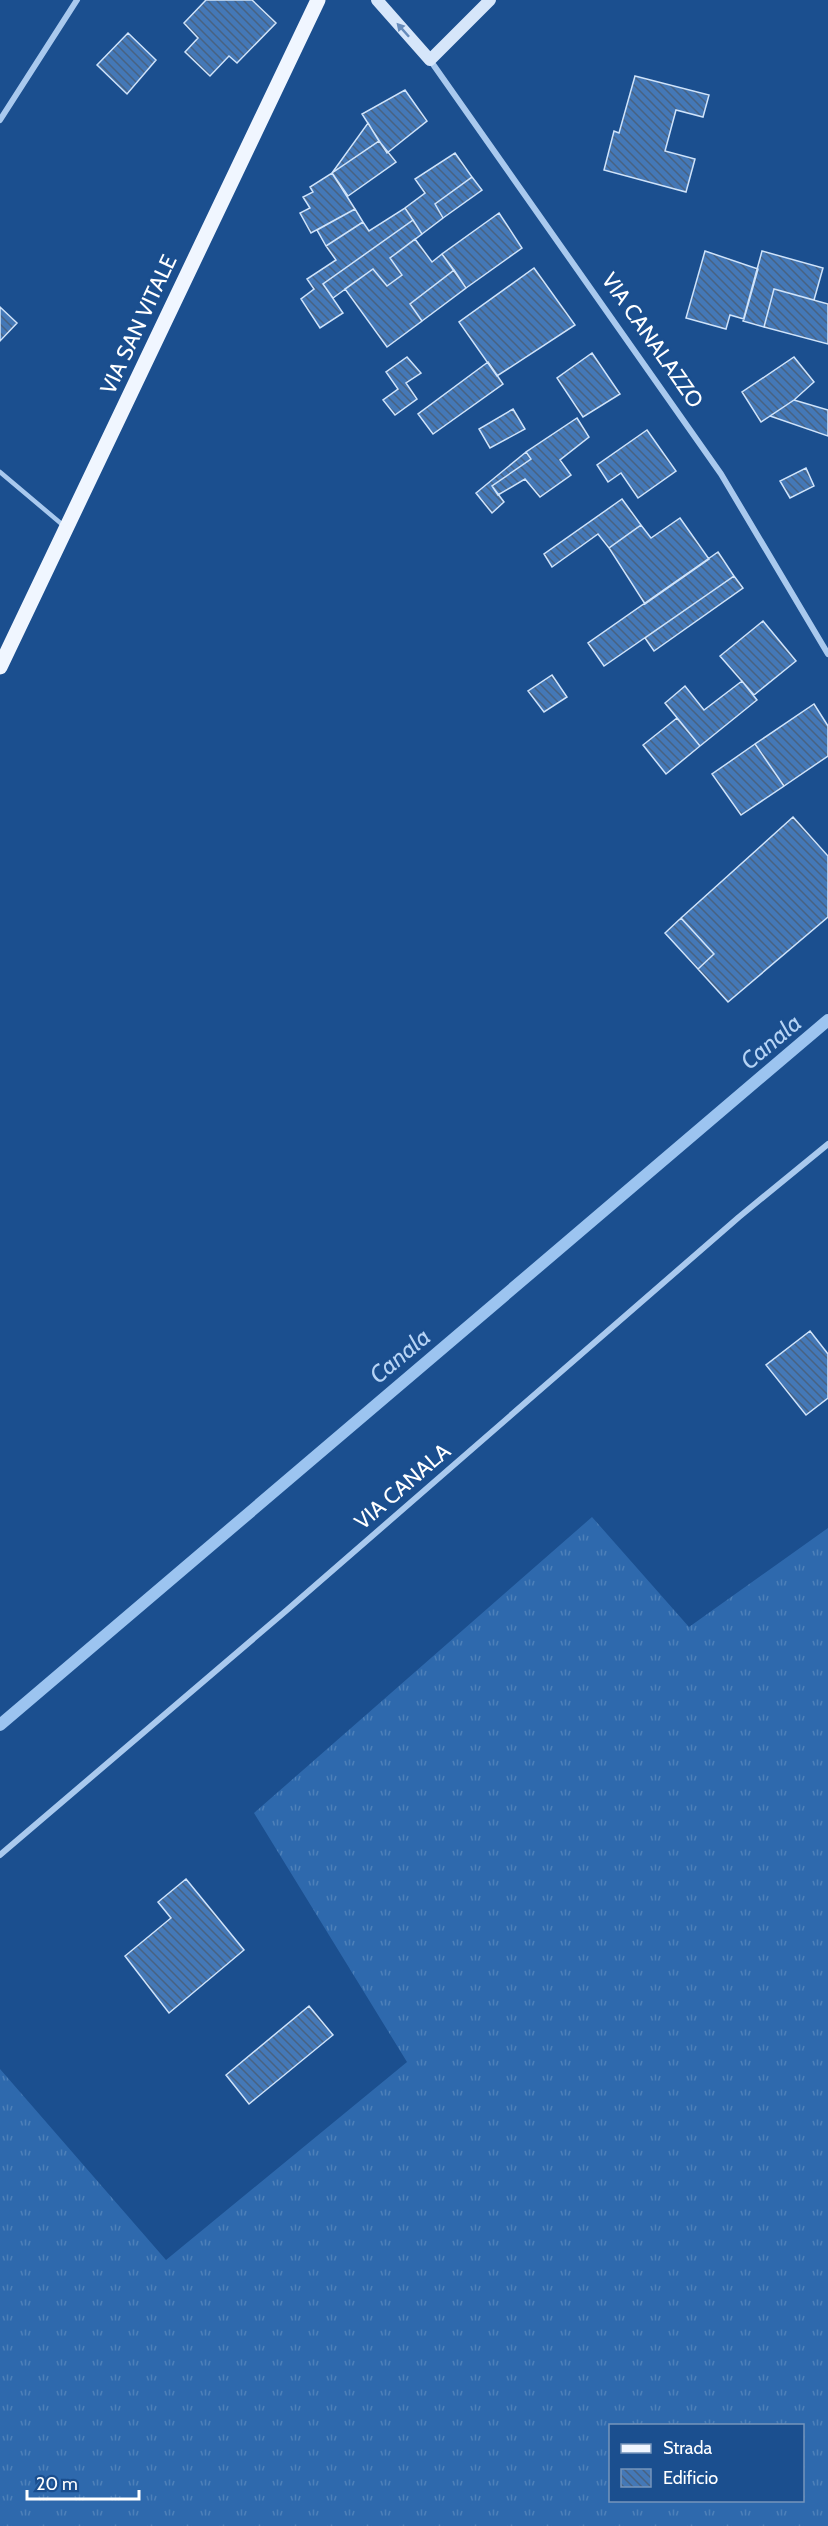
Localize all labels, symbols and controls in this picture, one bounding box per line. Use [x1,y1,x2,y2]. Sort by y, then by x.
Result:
one-way arrow [397,23,410,38]
street label: VIA SAN VITALE [94,250,183,398]
street label: VIA CANALAZZO [596,267,709,413]
water label: Canala [734,1008,807,1075]
water label: Canala [363,1322,436,1389]
street label: VIA CANALA [349,1437,456,1535]
legend [609,2424,804,2502]
text: Strada [663,2437,713,2459]
scale bar [27,2463,140,2501]
text: Edificio [663,2467,718,2489]
text: 20 m [36,2473,78,2495]

